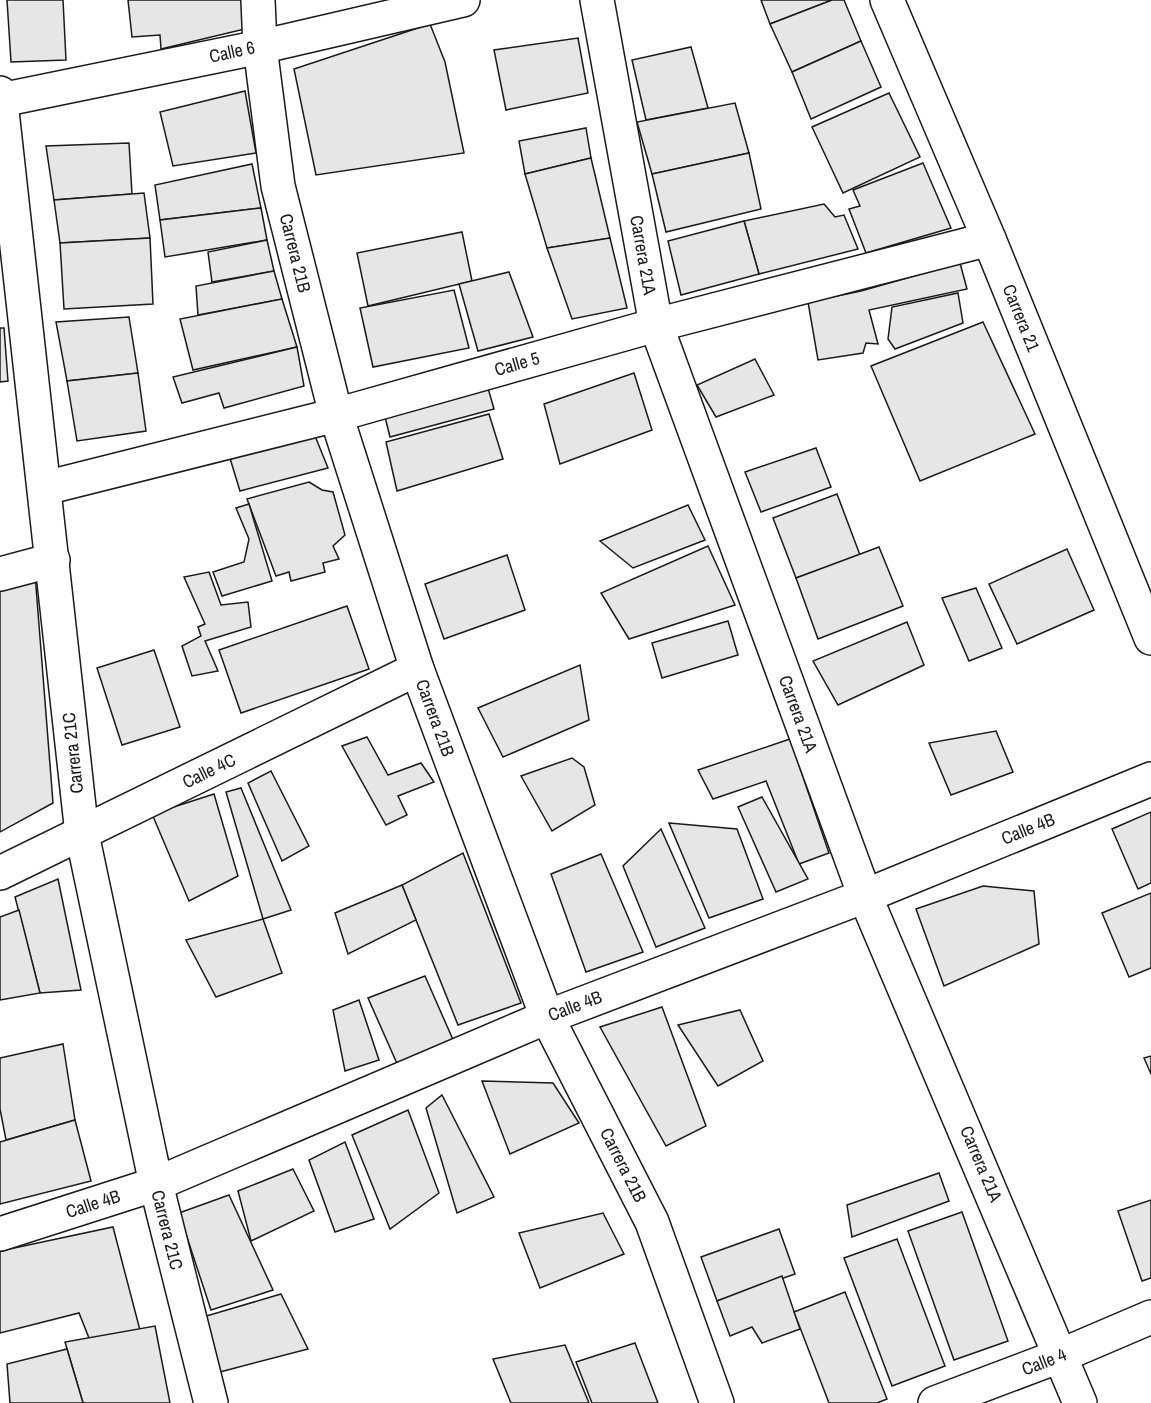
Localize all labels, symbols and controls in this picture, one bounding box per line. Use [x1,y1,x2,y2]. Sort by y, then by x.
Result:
street label: Calle 6 [207,35,257,69]
street label: Carrera 21B [274,211,317,295]
street label: Carrera 21A [624,213,663,297]
street label: Carrera 21 [997,280,1047,356]
street label: Calle 5 [491,345,542,382]
street label: Carrera 21A [773,672,824,756]
street label: Carrera 21B [410,676,461,760]
street label: Carrera 21C [56,711,89,795]
street label: Calle 4C [178,747,240,794]
street label: Calle 4B [997,806,1058,851]
street label: Calle 4B [544,984,605,1027]
street label: Carrera 21A [954,1122,1009,1206]
street label: Carrera 21B [594,1123,653,1206]
street label: Calle 4B [62,1183,123,1224]
street label: Carrera 21C [146,1187,189,1272]
street label: Calle 4 [1018,1342,1070,1381]

